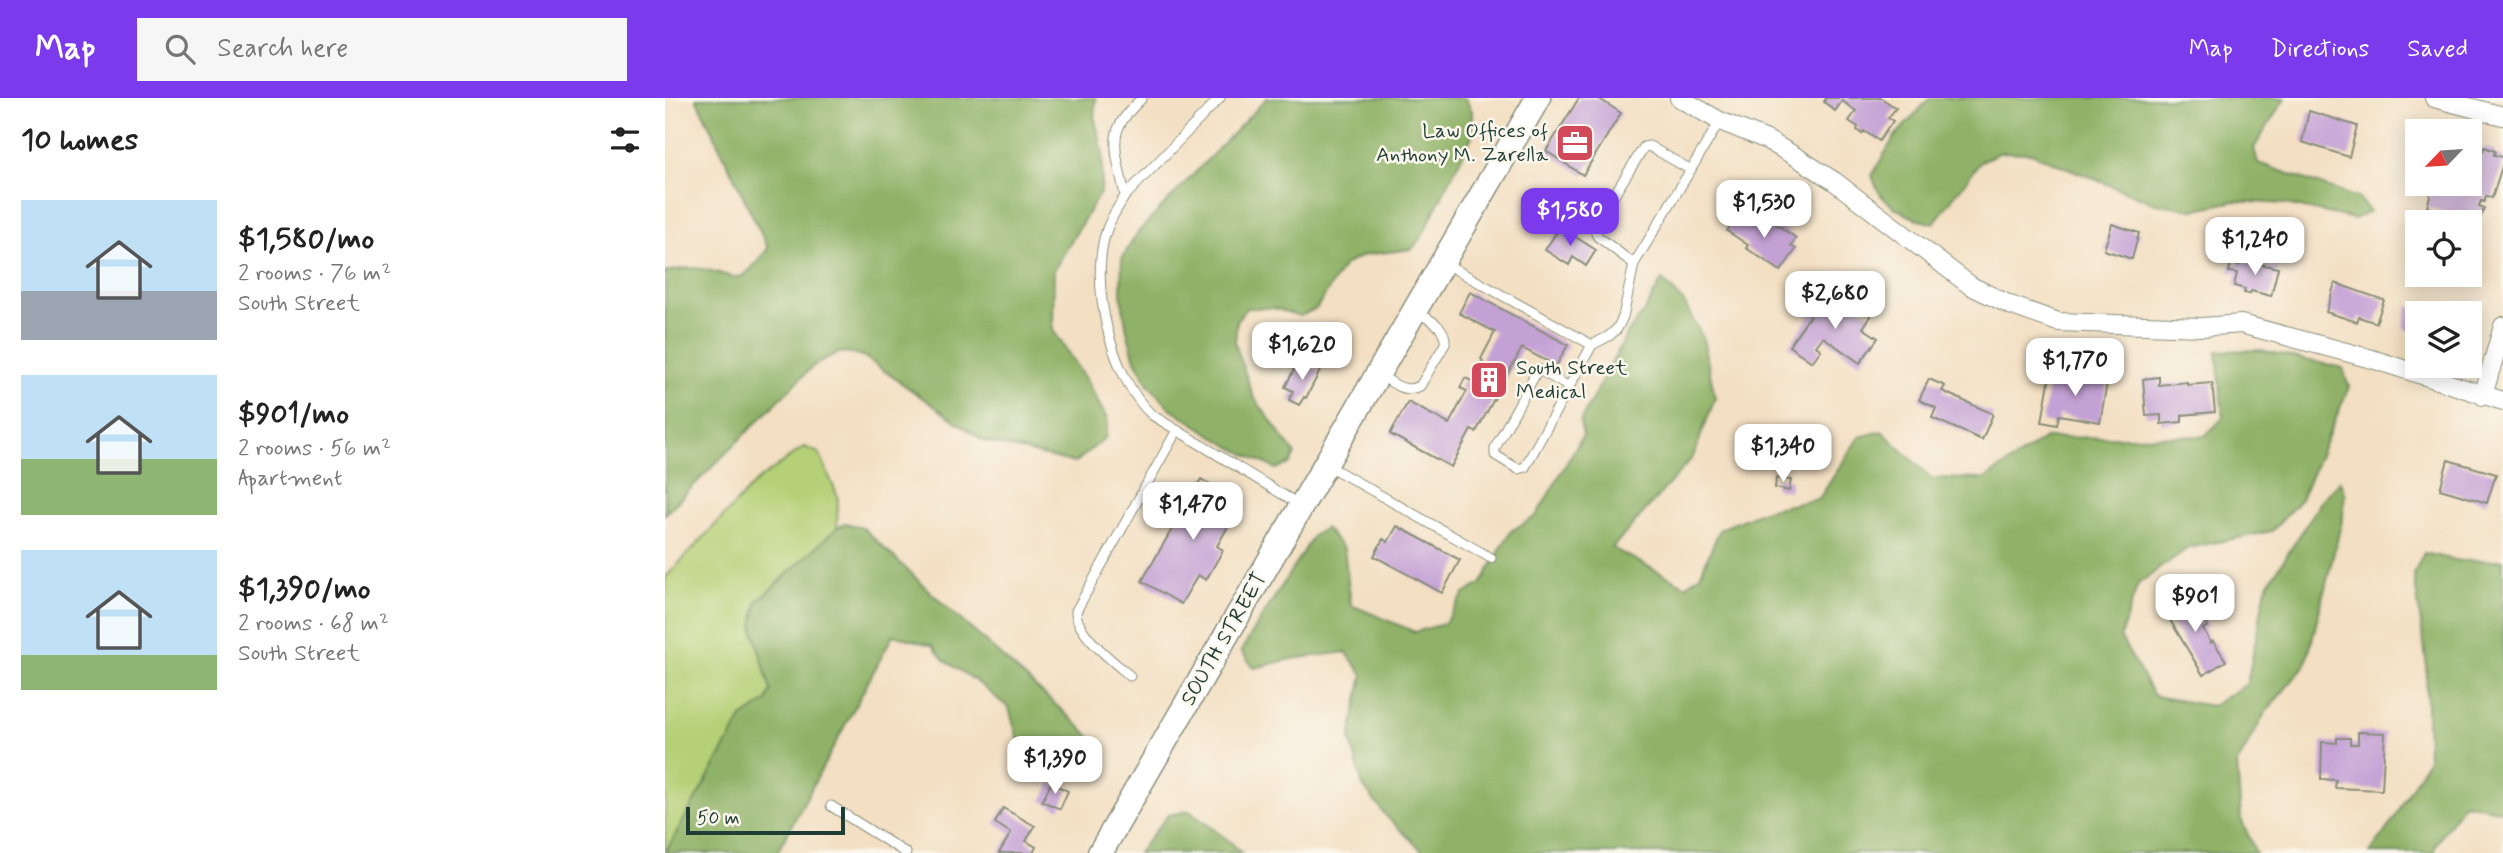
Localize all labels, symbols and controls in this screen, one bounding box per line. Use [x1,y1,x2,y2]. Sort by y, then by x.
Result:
search box [137,18,627,81]
text: Map [35,27,95,71]
icon: search [161,30,199,68]
text: Search here [217,32,348,66]
text: Map [2189,34,2233,65]
text: Directions [2271,34,2369,65]
text: Saved [2407,34,2468,65]
place label: Law Offices of Anthony M. Zarella [1376,117,1548,169]
north arrow [2405,119,2481,196]
map controls [2405,119,2482,378]
text: 10 homes [21,121,138,160]
icon: filters [606,121,644,159]
office icon: Law Offices of Anthony M. Zarella [1554,122,1596,164]
pin: $1,530 [1707,180,1821,240]
pin: $1,580 [1513,188,1627,248]
text: $1,530 [1732,188,1796,218]
text: $1,580 [1537,196,1603,226]
button: locate [2405,210,2482,287]
pin: $1,240 [2198,218,2312,277]
text: $1,580/mo [238,220,374,259]
text: $1,240 [2221,225,2289,255]
icon: home [77,228,161,312]
text: 2 rooms · 76 m² [238,259,391,289]
pin: $2,680 [1778,272,1892,331]
text: $2,680 [1801,279,1869,309]
text: South Street [238,289,360,319]
button: layers [2405,301,2482,378]
pin: $1,620 [1245,322,1359,382]
text: $1,620 [1268,330,1336,360]
pin: $1,770 [2018,338,2132,398]
text: $1,770 [2042,346,2108,376]
place label: South Street Medical [1516,354,1628,406]
building icon: South Street Medical [1468,359,1510,401]
text: $901/mo [238,395,349,434]
icon: home [77,403,161,487]
pin: $1,340 [1726,424,1840,484]
text: $1,340 [1751,432,1815,462]
text: 2 rooms · 56 m² [238,434,391,464]
text: Apartment [238,464,343,494]
pin: $1,470 [1136,482,1250,542]
text: $1,470 [1159,490,1227,520]
street label: SOUTH STREET [1174,567,1274,711]
text: $1,390/mo [238,570,371,609]
pin: $901 [2154,574,2236,634]
icon: home [77,578,161,662]
text: $901 [2172,582,2218,612]
text: 2 rooms · 68 m² [238,609,389,639]
text: South Street [238,639,360,669]
pin: $1,390 [998,736,1112,796]
text: $1,390 [1023,744,1087,774]
scale bar [686,804,845,836]
text: 50 m [697,806,740,831]

